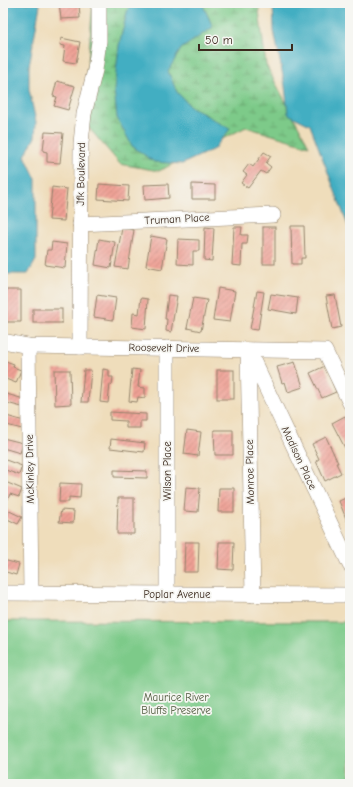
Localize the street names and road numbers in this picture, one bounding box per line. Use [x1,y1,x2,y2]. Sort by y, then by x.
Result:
street label: Jfk Boulevard [74,142,88,206]
street label: Truman Place [144,211,210,227]
street label: Roosevelt Drive [128,341,200,355]
street label: Madison Place [279,424,320,492]
street label: McKinley Drive [23,434,37,504]
street label: Monroe Place [243,439,257,505]
street label: Wilson Place [161,441,174,501]
street label: Poplar Avenue [144,588,211,601]

